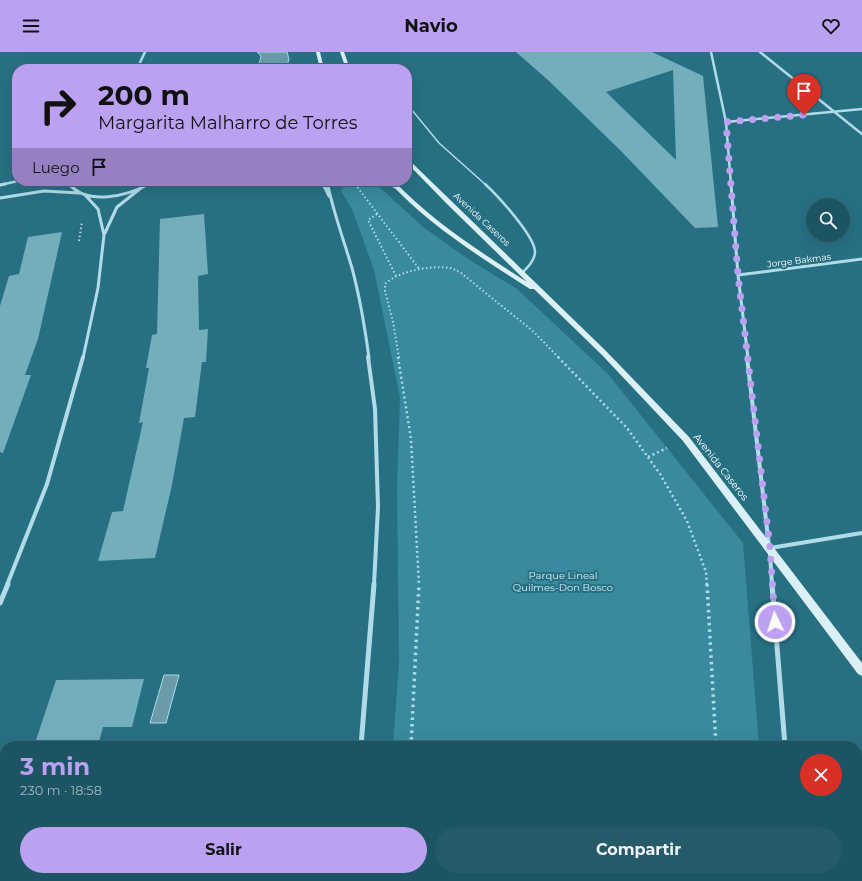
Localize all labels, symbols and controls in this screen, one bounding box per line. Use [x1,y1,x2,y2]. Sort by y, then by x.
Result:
icon: menu [20,15,42,37]
text: Navio [404,15,458,37]
icon: heart [820,15,842,37]
pin [787,74,821,115]
text: 200 m [98,78,190,112]
icon: right [32,80,84,132]
icon: arrive [793,80,815,102]
text: Margarita Malharro de Torres [98,112,357,134]
icon: arrive [88,156,110,178]
text: Luego [32,158,80,177]
street label: Avenida Caseros [451,190,513,249]
map controls [806,198,850,242]
button: search [806,198,850,242]
street label: Jorge Bakmas [765,251,832,269]
street label: Avenida Caseros [691,431,751,503]
park label: Parque Lineal Quilmes-Don Bosco [513,569,613,594]
position arrow [754,601,796,643]
text: 3 min [20,752,90,781]
button: close [800,754,842,796]
text: 230 m · 18:58 [20,782,102,798]
button: Salir [20,827,427,873]
button: Compartir [435,827,842,873]

